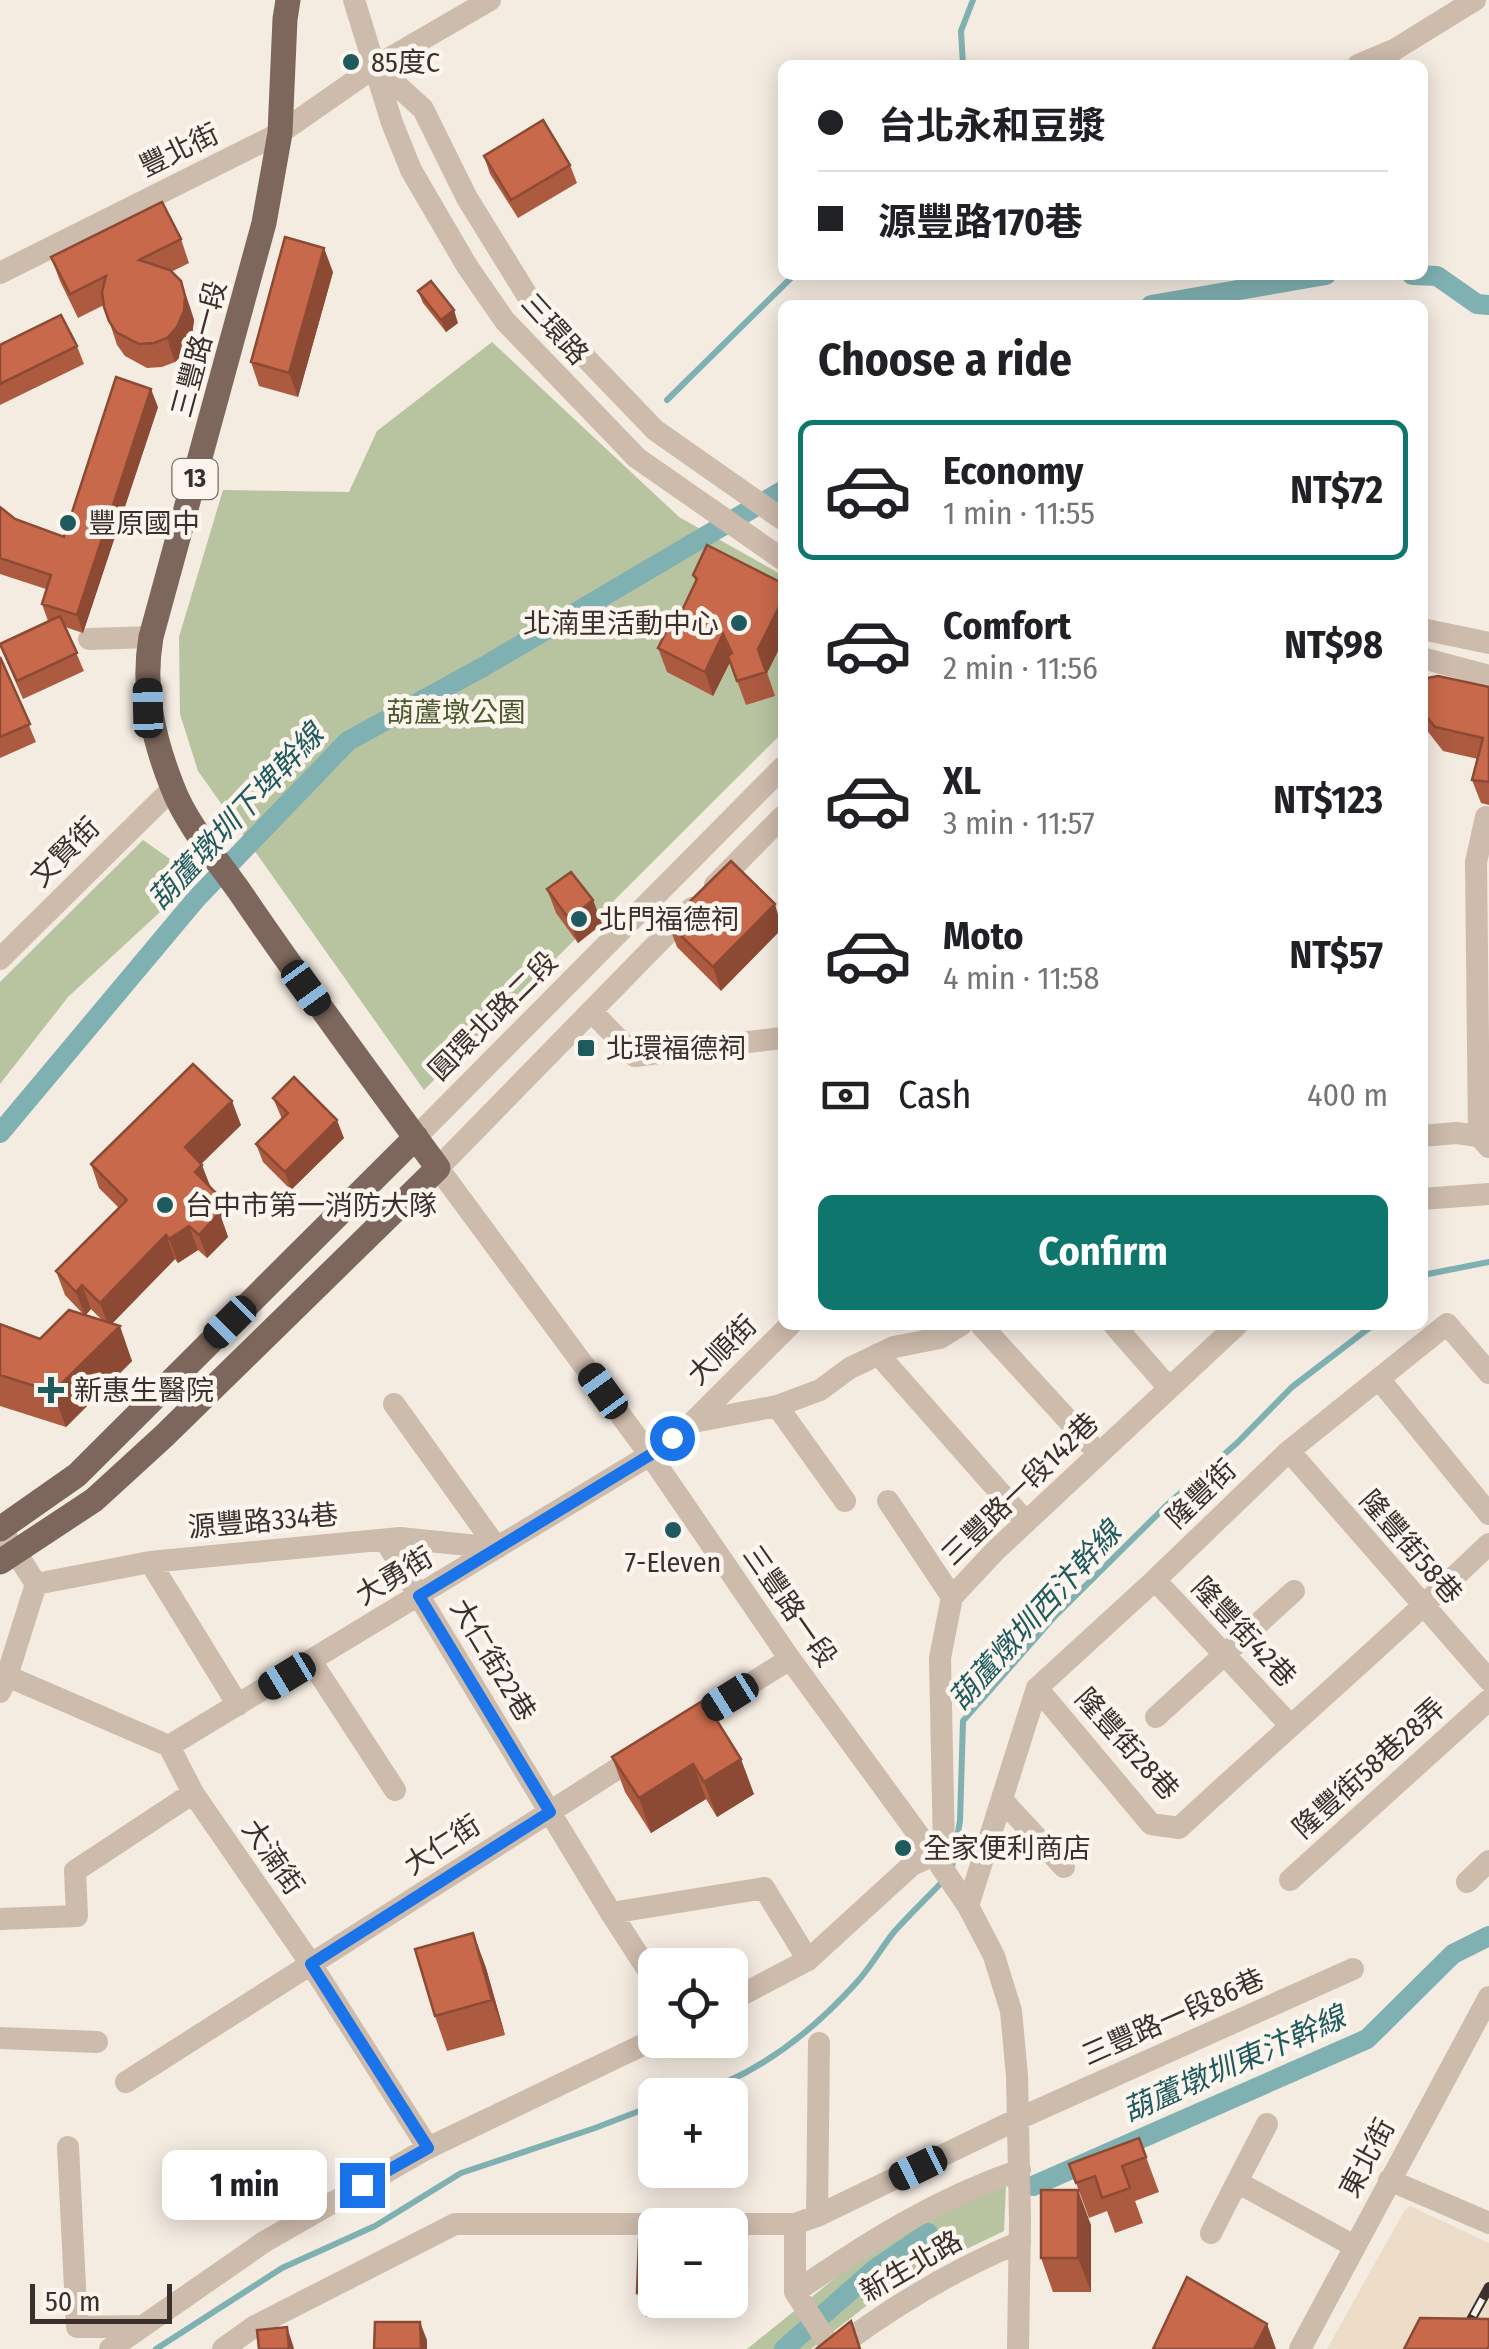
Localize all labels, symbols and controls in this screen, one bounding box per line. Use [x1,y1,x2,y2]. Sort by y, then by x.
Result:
place label: 85度C [371,46,440,79]
marker: 85度C [340,51,362,73]
text: 台北永和豆漿 [878,103,1106,149]
street label: 豐北街 [134,117,224,183]
text: 源豐路170巷 [878,199,1083,245]
street label: 三豐路一段 [165,277,233,421]
street label: 三環路 [515,287,595,371]
text: Choose a ride [818,333,1072,387]
icon: car [823,445,913,535]
text: Economy [943,448,1083,494]
road number: 13 [172,459,218,499]
text: NT$72 [1290,467,1383,513]
text: 1 min · 11:55 [943,494,1095,532]
place label: 豐原國中 [88,507,200,540]
marker: 豐原國中 [57,512,79,534]
icon: car [823,600,913,690]
text: Comfort [943,603,1071,649]
place label: 北湳里活動中心 [523,607,719,640]
marker: 北湳里活動中心 [728,612,750,634]
text: NT$98 [1284,622,1383,668]
text: 2 min · 11:56 [943,649,1098,687]
car [132,678,164,738]
park label: 葫蘆墩公園 [386,696,526,729]
water label: 葫蘆墩圳下埤幹線 [141,715,333,917]
icon: car [823,755,913,845]
text: XL [943,758,981,804]
text: NT$123 [1273,777,1383,823]
text: 3 min · 11:57 [943,804,1095,842]
street label: 文賢街 [24,811,106,893]
place label: 北門福德祠 [599,903,739,936]
marker: 北門福德祠 [568,908,590,930]
icon: car [823,910,913,1000]
text: Moto [943,913,1024,959]
text: NT$57 [1289,932,1383,978]
street label: 圓環北路二段 [422,945,564,1087]
car [276,955,336,1021]
text: 4 min · 11:58 [943,959,1099,997]
place label: 北環福德祠 [606,1032,746,1065]
marker: 北環福德祠 [575,1037,597,1059]
icon: cash [818,1068,873,1123]
text: Cash [898,1072,972,1118]
text: 400 m [1307,1076,1388,1114]
place label: 台中市第一消防大隊 [185,1189,437,1222]
marker: 台中市第一消防大隊 [154,1194,176,1216]
button: Confirm [818,1195,1388,1310]
car [198,1290,262,1354]
street label: 大順街 [681,1309,763,1391]
car [573,1358,633,1424]
place label: 新惠生醫院 [74,1374,214,1407]
marker: 新惠生醫院 [38,1377,64,1403]
street label: 三豐路一段142巷 [935,1406,1105,1572]
route start [650,1416,695,1461]
street label: 隆豐街 [1159,1453,1243,1535]
street label: 隆豐街58巷 [1353,1484,1469,1610]
street label: 源豐路334巷 [187,1498,339,1544]
water label: 葫蘆燉圳西汴幹線 [941,1513,1131,1717]
marker: 7-Eleven [662,1519,684,1541]
street label: 三豐路一段 [736,1539,844,1673]
street label: 大勇街 [349,1540,439,1612]
place label: 7-Eleven [625,1546,721,1579]
street label: 隆豐街42巷 [1185,1570,1303,1694]
street label: 大仁街22巷 [444,1593,542,1727]
car [254,1648,320,1704]
car [697,1668,763,1726]
street label: 隆豐街28巷 [1068,1682,1186,1806]
street label: 隆豐街58巷28弄 [1286,1691,1452,1845]
street label: 大仁街 [398,1808,486,1882]
street label: 大湳街 [235,1813,311,1901]
place label: 全家便利商店 [923,1832,1091,1865]
marker: 全家便利商店 [892,1837,914,1859]
map controls [638,1948,748,2318]
button: locate [638,1948,748,2058]
street label: 三豐路一段86巷 [1077,1962,1269,2072]
water label: 葫蘆墩圳東汴幹線 [1117,1998,1354,2129]
button: + [638,2078,748,2188]
street label: 東北街 [1333,2113,1401,2203]
car [884,2141,952,2195]
callout: 1 min [162,2150,327,2220]
route end [340,2163,385,2208]
text: 1 min [210,2166,279,2204]
button: − [638,2208,748,2318]
street label: 新生北路 [854,2224,968,2308]
scale bar [30,2279,172,2324]
text: 50 m [45,2285,101,2318]

